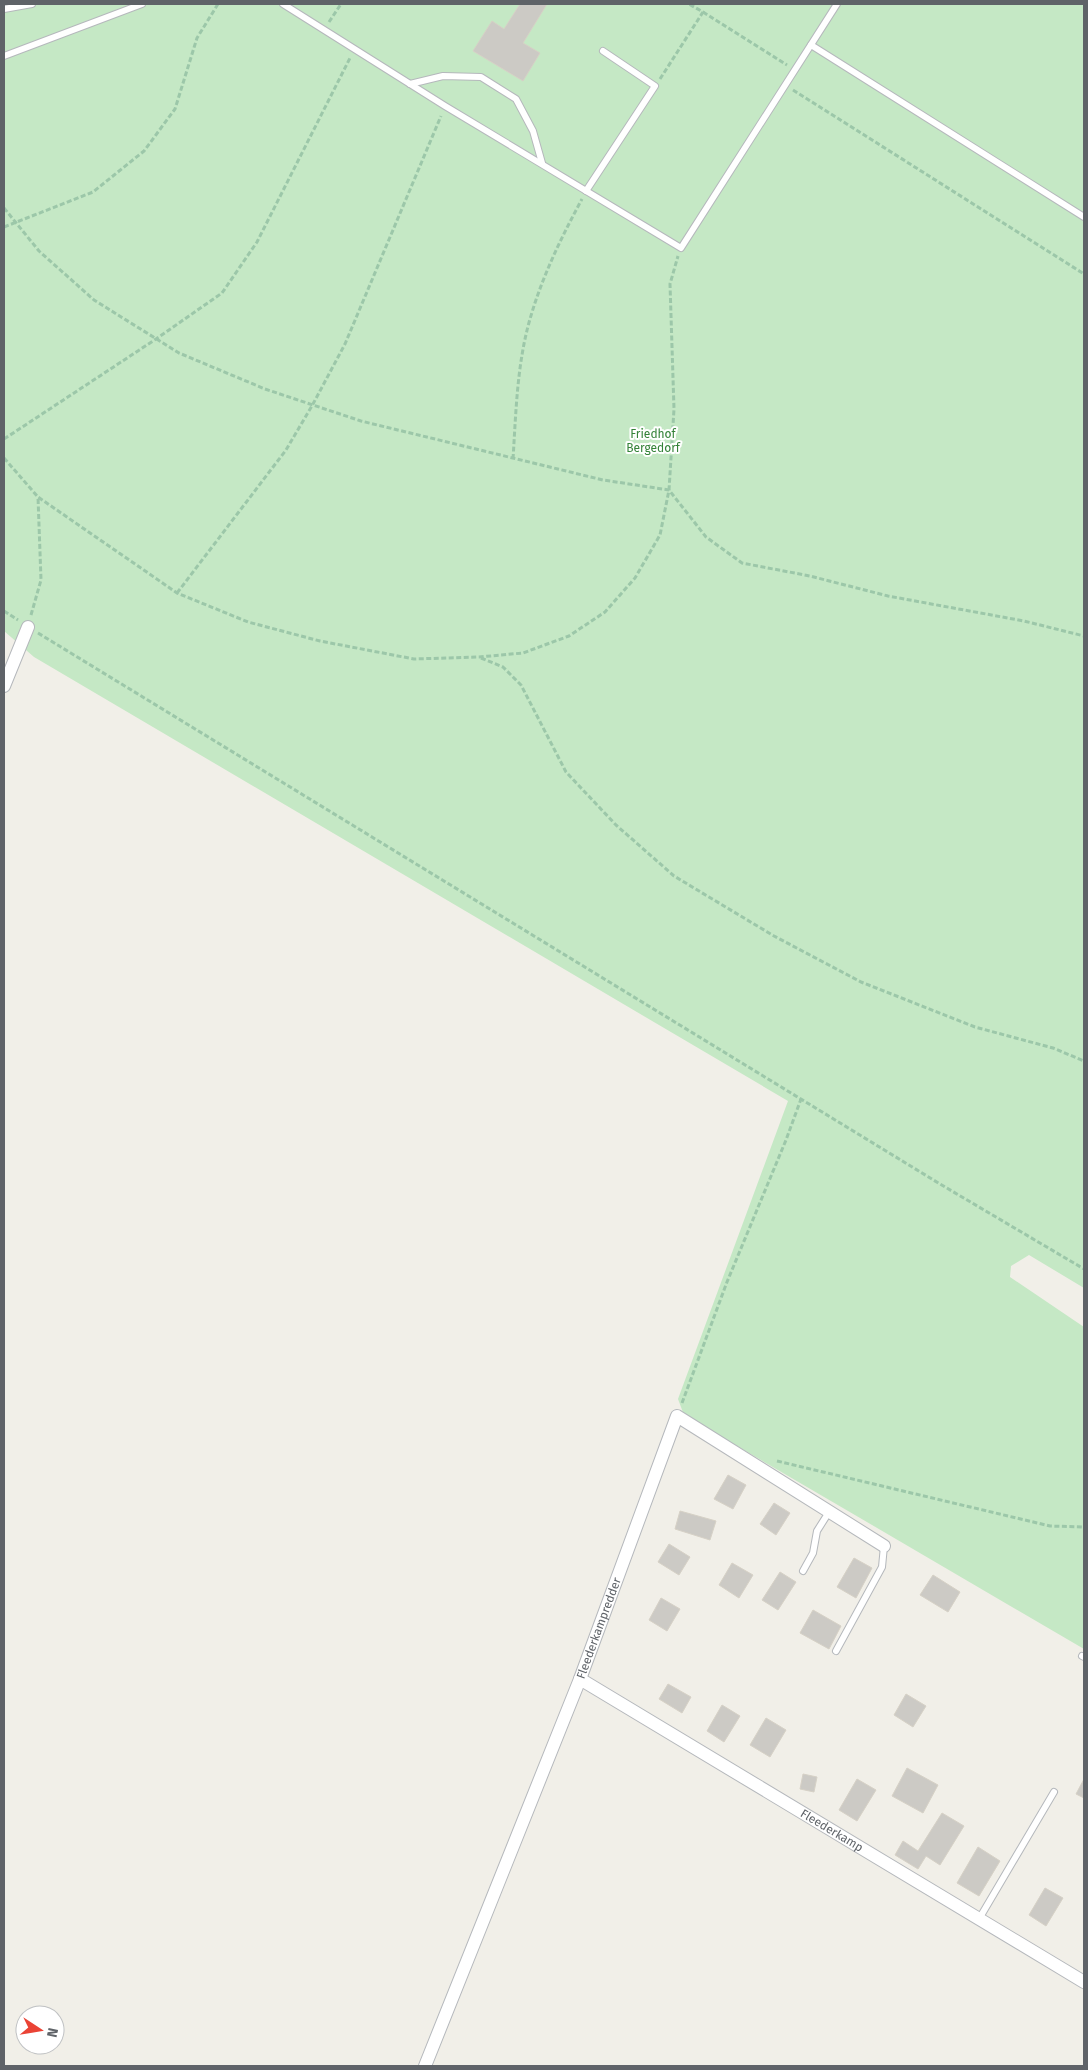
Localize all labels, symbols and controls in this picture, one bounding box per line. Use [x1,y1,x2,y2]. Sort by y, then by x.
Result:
park label: Friedhof Bergedorf [626,427,681,455]
street label: Fleederkampredder [574,1575,624,1681]
street label: Fleederkamp [798,1806,866,1855]
north arrow [15,2005,65,2055]
text: N [43,2026,62,2039]

